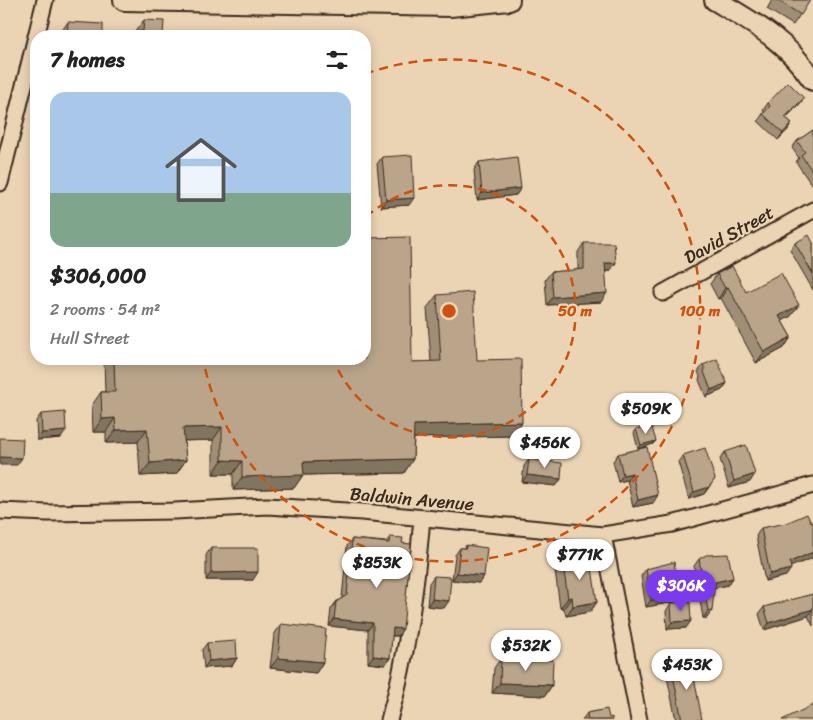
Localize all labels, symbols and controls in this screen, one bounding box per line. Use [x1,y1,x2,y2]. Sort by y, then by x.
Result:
text: 7 homes [50,41,125,79]
icon: filters [323,46,351,74]
icon: home [156,125,246,215]
street label: David Street [678,197,780,273]
text: $306,000 [50,257,146,295]
text: 2 rooms · 54 m² [50,295,160,324]
text: 50 m [558,298,593,324]
text: 100 m [680,298,721,324]
centre of rings [440,302,458,320]
text: Hull Street [50,324,130,353]
pin: $509K [611,392,681,435]
text: $509K [621,394,671,423]
pin: $456K [510,426,580,469]
text: $456K [520,428,570,457]
street label: Baldwin Avenue [349,478,475,520]
pin: $771K [545,538,615,581]
text: $771K [557,540,603,569]
pin: $853K [342,546,412,589]
text: $853K [353,548,401,577]
pin: $306K [646,570,716,612]
text: $306K [657,571,705,600]
pin: $532K [491,630,561,672]
text: $532K [502,631,550,660]
pin: $453K [652,648,722,691]
text: $453K [662,650,712,679]

